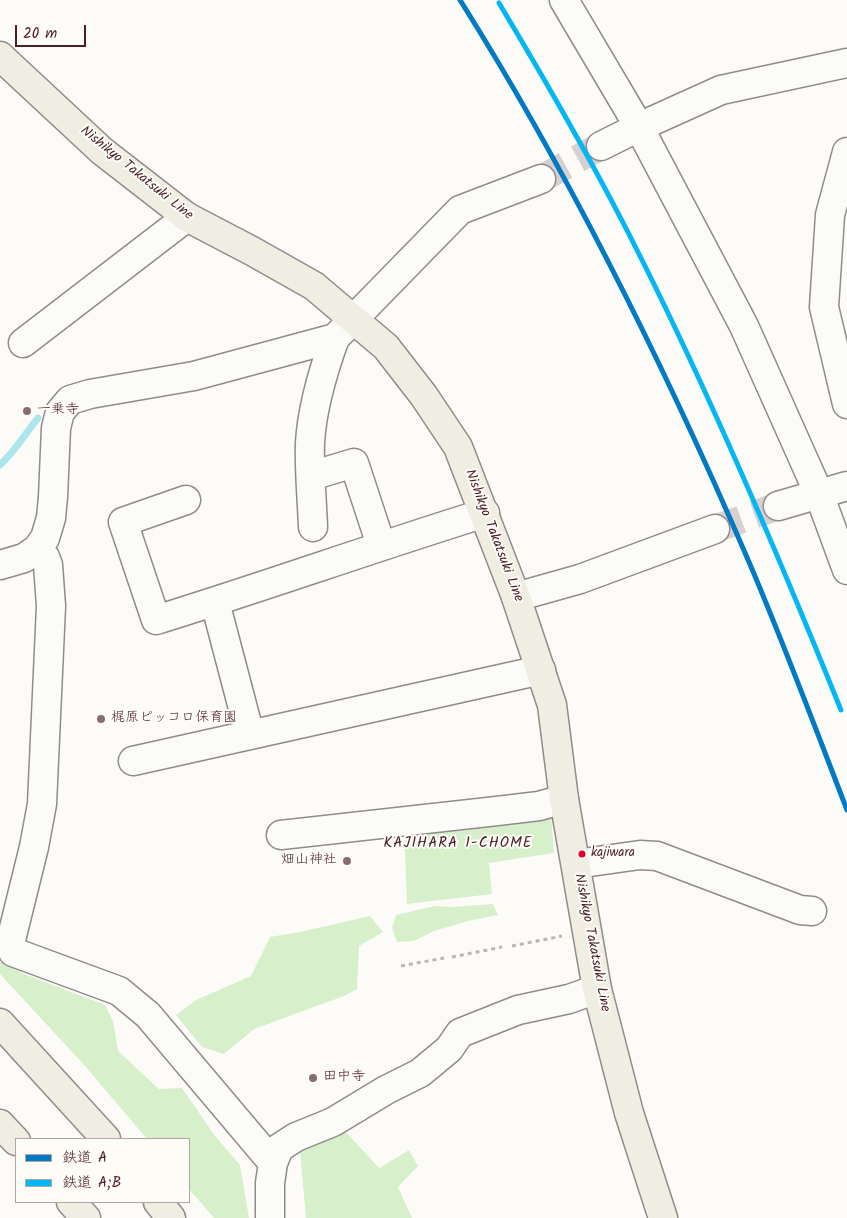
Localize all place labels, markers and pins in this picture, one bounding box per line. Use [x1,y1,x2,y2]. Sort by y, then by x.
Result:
place label: 一乗寺 [37,403,79,419]
marker: 一乗寺 [21,405,33,417]
place label: 梶原ピッコロ保育園 [111,711,237,727]
marker: 梶原ピッコロ保育園 [95,713,107,725]
place label: kajiwara [591,846,635,862]
marker: kajiwara [577,849,587,859]
place label: 畑山神社 [281,853,337,869]
marker: 畑山神社 [341,855,353,867]
place label: 田中寺 [323,1070,365,1086]
marker: 田中寺 [307,1072,319,1084]

